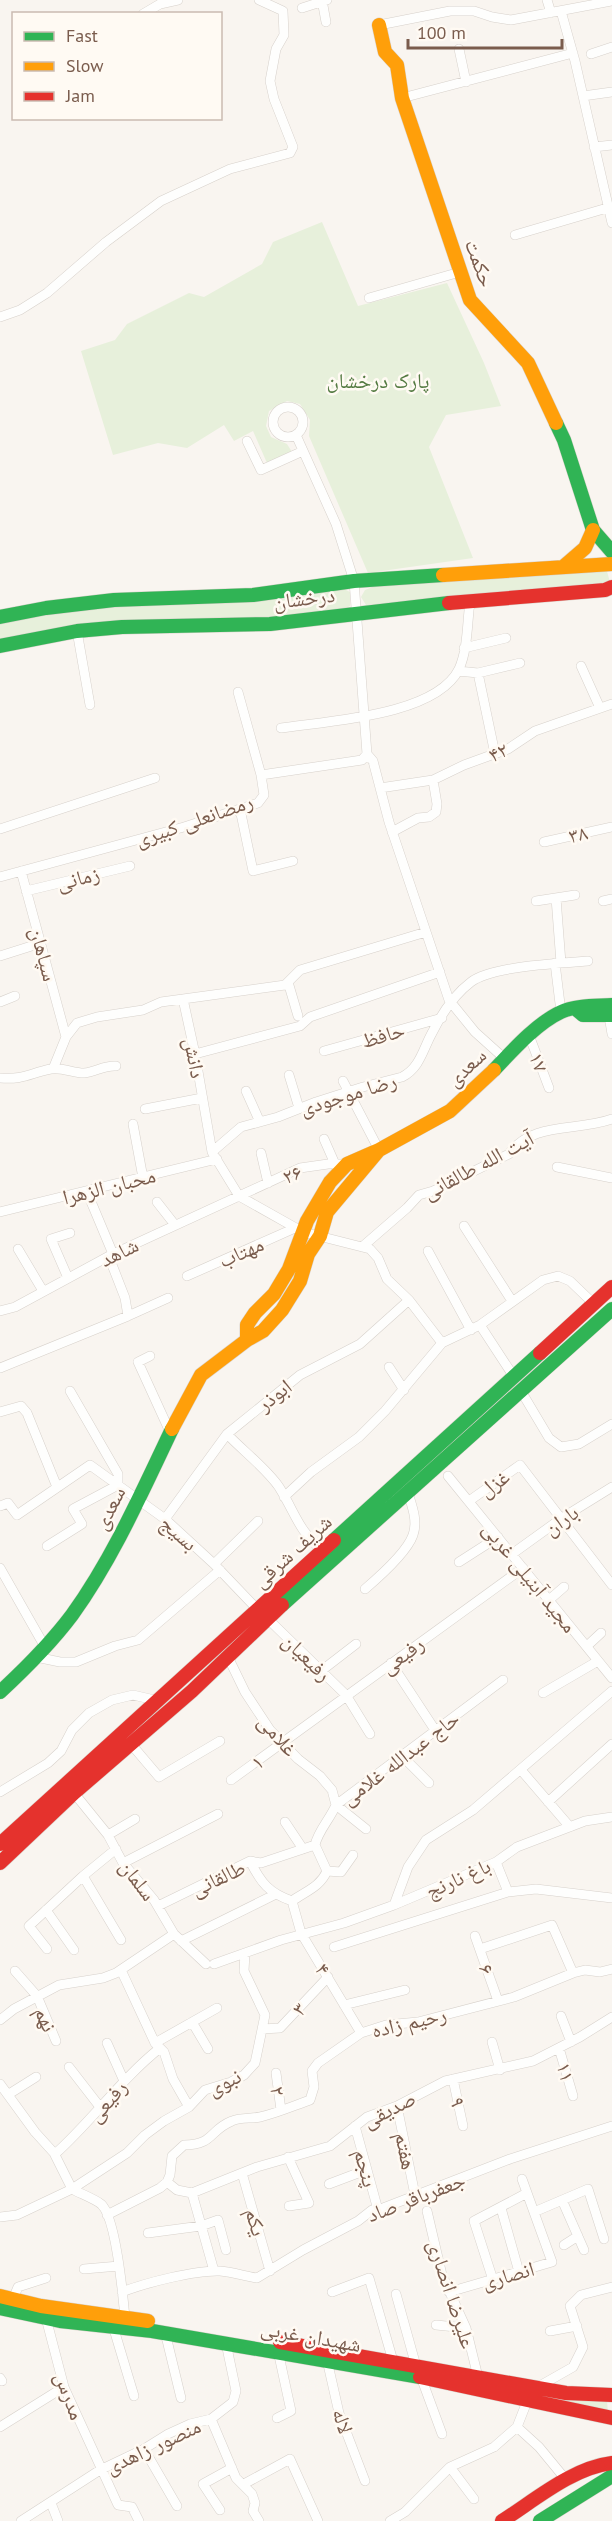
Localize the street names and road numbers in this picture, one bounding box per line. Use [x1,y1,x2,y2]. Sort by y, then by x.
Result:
street label: حکمت [459,235,501,291]
street label: درخشان [272,581,336,615]
street label: ۴۲ [484,736,512,768]
street label: رمضانعلی کبیری [132,787,256,853]
street label: ۳۸ [566,819,590,849]
street label: زمانی [54,860,102,896]
street label: سپاهان [24,924,64,984]
street label: حافظ [358,1016,408,1054]
street label: دانش [178,1036,212,1080]
street label: سعدی [440,1042,492,1092]
street label: ۱۷ [523,1048,555,1076]
street label: رضا موجودی [296,1067,400,1121]
street label: آیت الله طالقانی [418,1124,539,1206]
street label: ۲۶ [278,1158,306,1190]
street label: محبان الزهرا [60,1161,158,1211]
street label: مهتاب [214,1230,268,1274]
street label: شاهد [95,1231,143,1273]
street label: ابوذر [250,1373,297,1418]
street label: غزل [473,1463,515,1503]
street label: سعدی [87,1482,131,1534]
street label: باران [538,1499,584,1541]
street label: شریف شرقی [247,1508,337,1594]
street label: بسیج [155,1509,203,1557]
street label: مجید آبنیلی غربی [477,1516,583,1638]
street label: رفیعیان [277,1627,337,1687]
street label: رفیعی [375,1630,429,1680]
street label: حاج عبدالله غلامی [335,1705,465,1811]
street label: غلامی [252,1708,304,1762]
street label: ۱ [245,1748,269,1776]
street label: باغ نارنج [421,1852,495,1904]
street label: سلمان [114,1854,162,1906]
street label: طالقانی [186,1854,250,1902]
street label: ۴ [309,1958,337,1980]
street label: ۶ [473,1960,501,1978]
street label: ۳ [286,1996,312,2022]
street label: رحیم زاده [369,2000,449,2045]
street label: نهم [28,2002,63,2036]
street label: ۱۱ [550,2059,582,2085]
street label: نبوی [202,2062,246,2102]
street label: رفیعی [81,2074,133,2128]
street label: ۲ [264,2084,292,2098]
street label: صدیقی [358,2084,420,2134]
street label: ۹ [444,2095,472,2109]
street label: هفتم [388,2130,423,2172]
street label: پنجم [347,2146,384,2190]
street label: جعفرباقر صاد [363,2166,469,2228]
street label: یکم [238,2205,273,2239]
street label: علیرضا انصاری [422,2236,482,2352]
street label: انصاری [479,2255,537,2295]
street label: شهیدان غربی [259,2314,363,2358]
street label: مدرس [49,2368,91,2424]
street label: لاله [326,2405,360,2437]
street label: منصور زاهدی [101,2412,205,2480]

